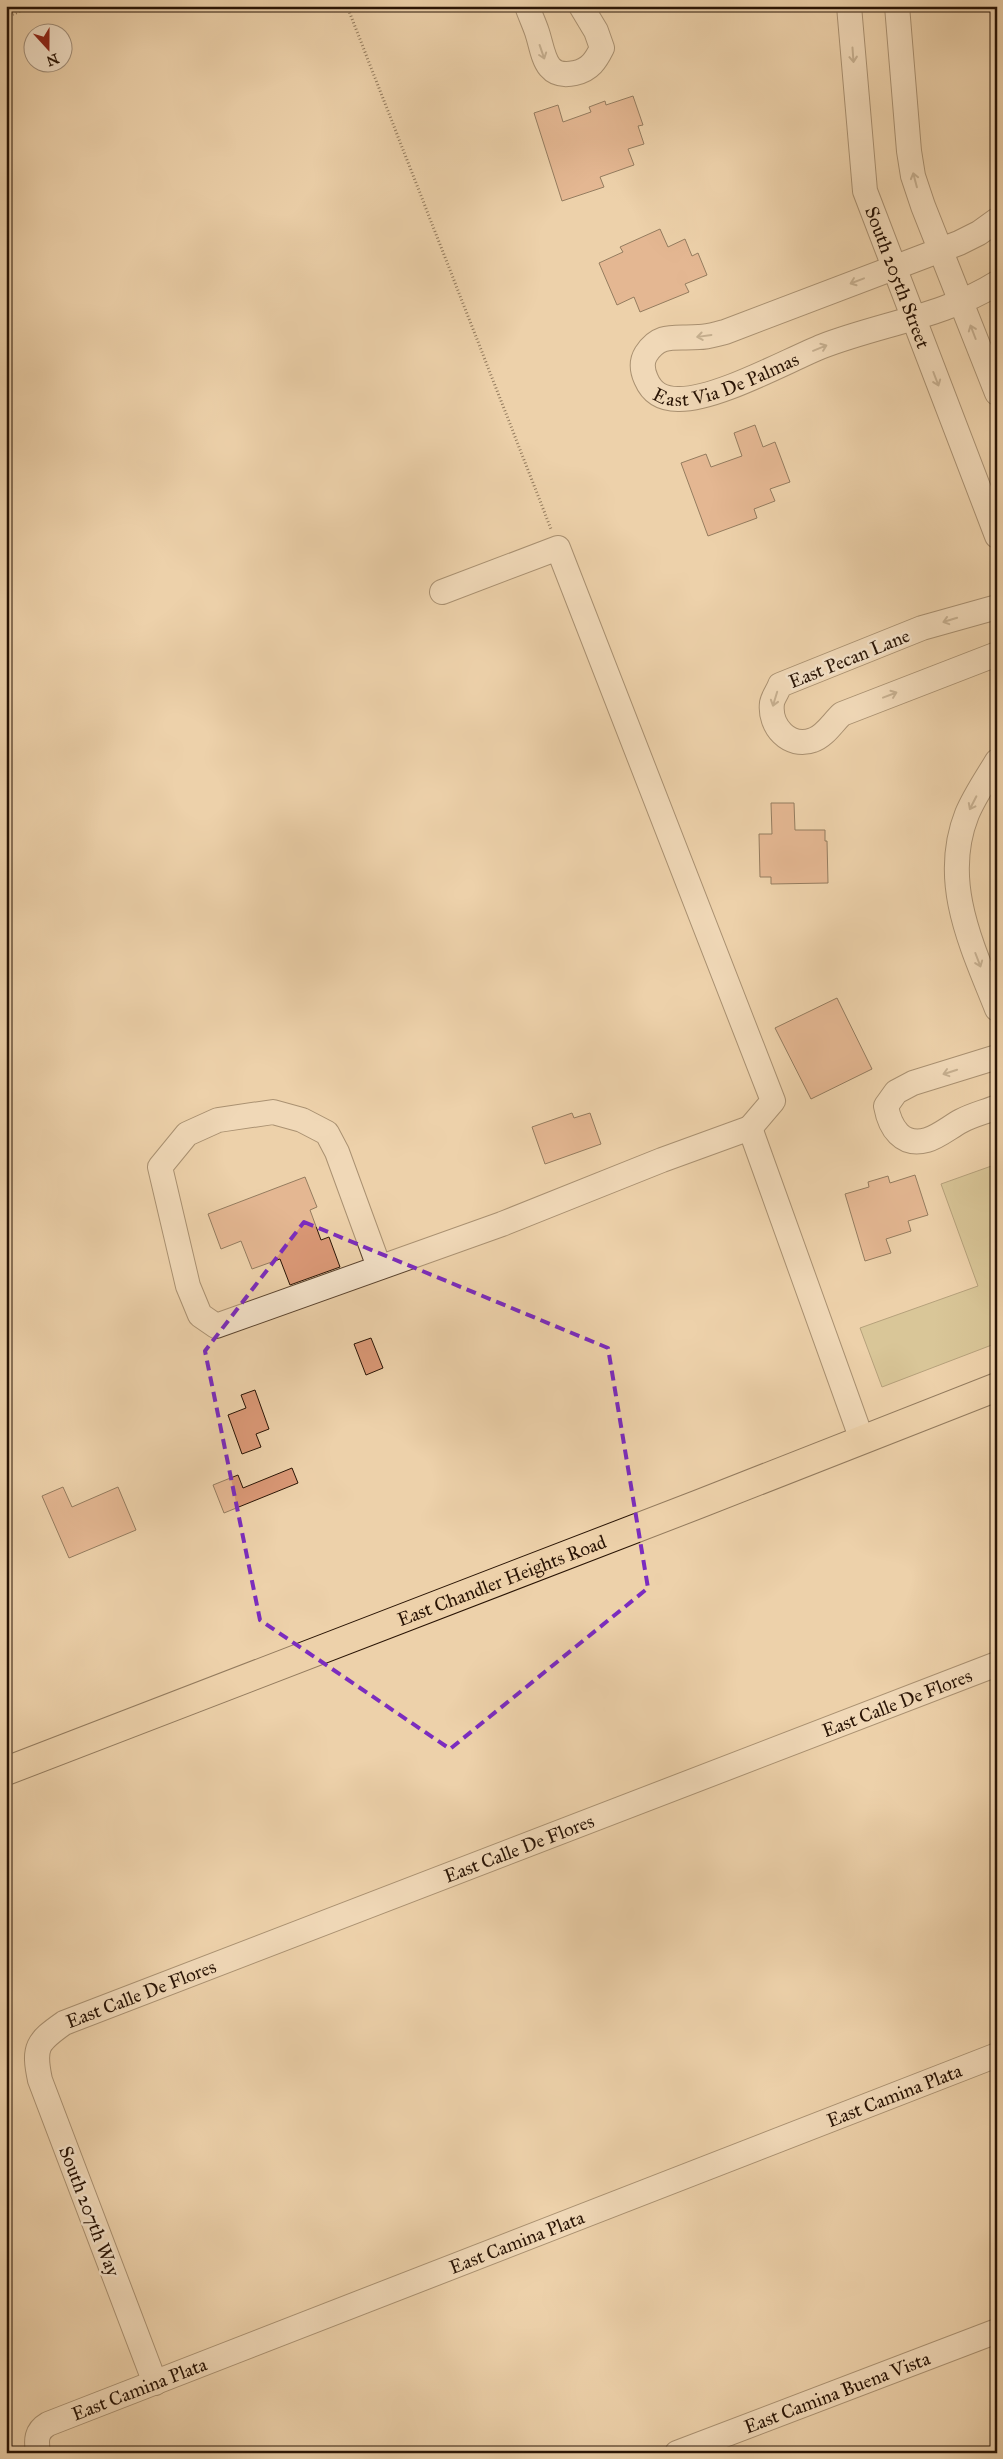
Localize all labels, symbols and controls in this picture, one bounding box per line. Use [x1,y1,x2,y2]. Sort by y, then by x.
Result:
north arrow [22,22,72,72]
one-way arrow [538,44,547,60]
one-way arrow [848,47,857,63]
text: N [44,50,61,70]
one-way arrow [910,172,919,188]
street label: South 205th Street [860,203,935,352]
one-way arrow [850,277,865,287]
one-way arrow [968,325,977,340]
one-way arrow [696,331,712,341]
one-way arrow [811,343,827,352]
street label: East Via De Palmas [649,347,802,411]
one-way arrow [933,371,942,386]
one-way arrow [942,615,958,625]
street label: East Pecan Lane [785,624,913,693]
one-way arrow [882,690,897,700]
one-way arrow [769,691,779,707]
one-way arrow [968,795,977,810]
one-way arrow [973,952,983,967]
one-way arrow [943,1068,959,1078]
street label: East Chandler Heights Road [394,1530,610,1631]
street label: East Calle De Flores [819,1664,975,1742]
street label: East Calle De Flores [441,1809,597,1888]
street label: East Calle De Flores [63,1955,219,2033]
street label: East Camina Plata [824,2059,966,2132]
street label: South 207th Way [54,2143,125,2281]
street label: East Camina Plata [446,2205,588,2279]
street label: East Camina Buena Vista [741,2346,934,2438]
street label: East Camina Plata [69,2352,211,2426]

